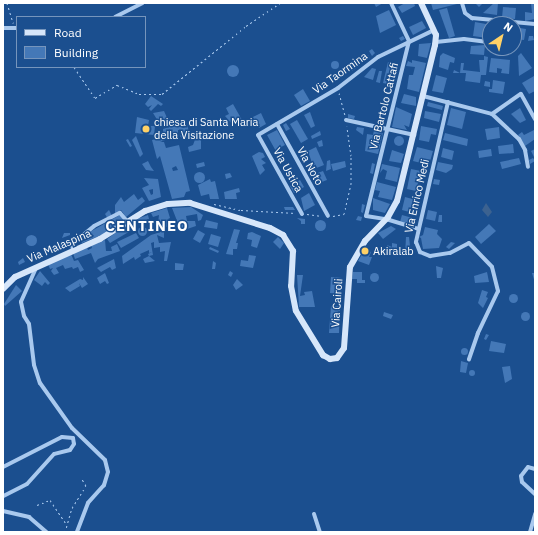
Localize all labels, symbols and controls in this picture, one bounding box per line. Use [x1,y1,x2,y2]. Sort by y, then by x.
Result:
legend [16,16,146,68]
north arrow [482,16,522,56]
text: N [501,19,516,35]
text: Road [54,25,82,40]
text: Building [54,45,98,60]
street label: Via Taormina [310,49,370,97]
street label: Via Bartolo Cattafi [367,61,401,151]
place label: chiesa di Santa Maria della Visitazione [154,116,258,142]
marker: chiesa di Santa Maria della Visitazione [141,124,151,134]
street label: Via Noto [294,145,326,187]
street label: Via Ustica [270,146,306,194]
street label: Via Enrico Medi [402,158,432,234]
district label: CENTINEO [105,217,189,235]
street label: Via Malaspina [25,227,93,265]
place label: Akiralab [373,244,414,258]
marker: Akiralab [360,246,370,256]
street label: Via Cairoli [329,278,345,328]

